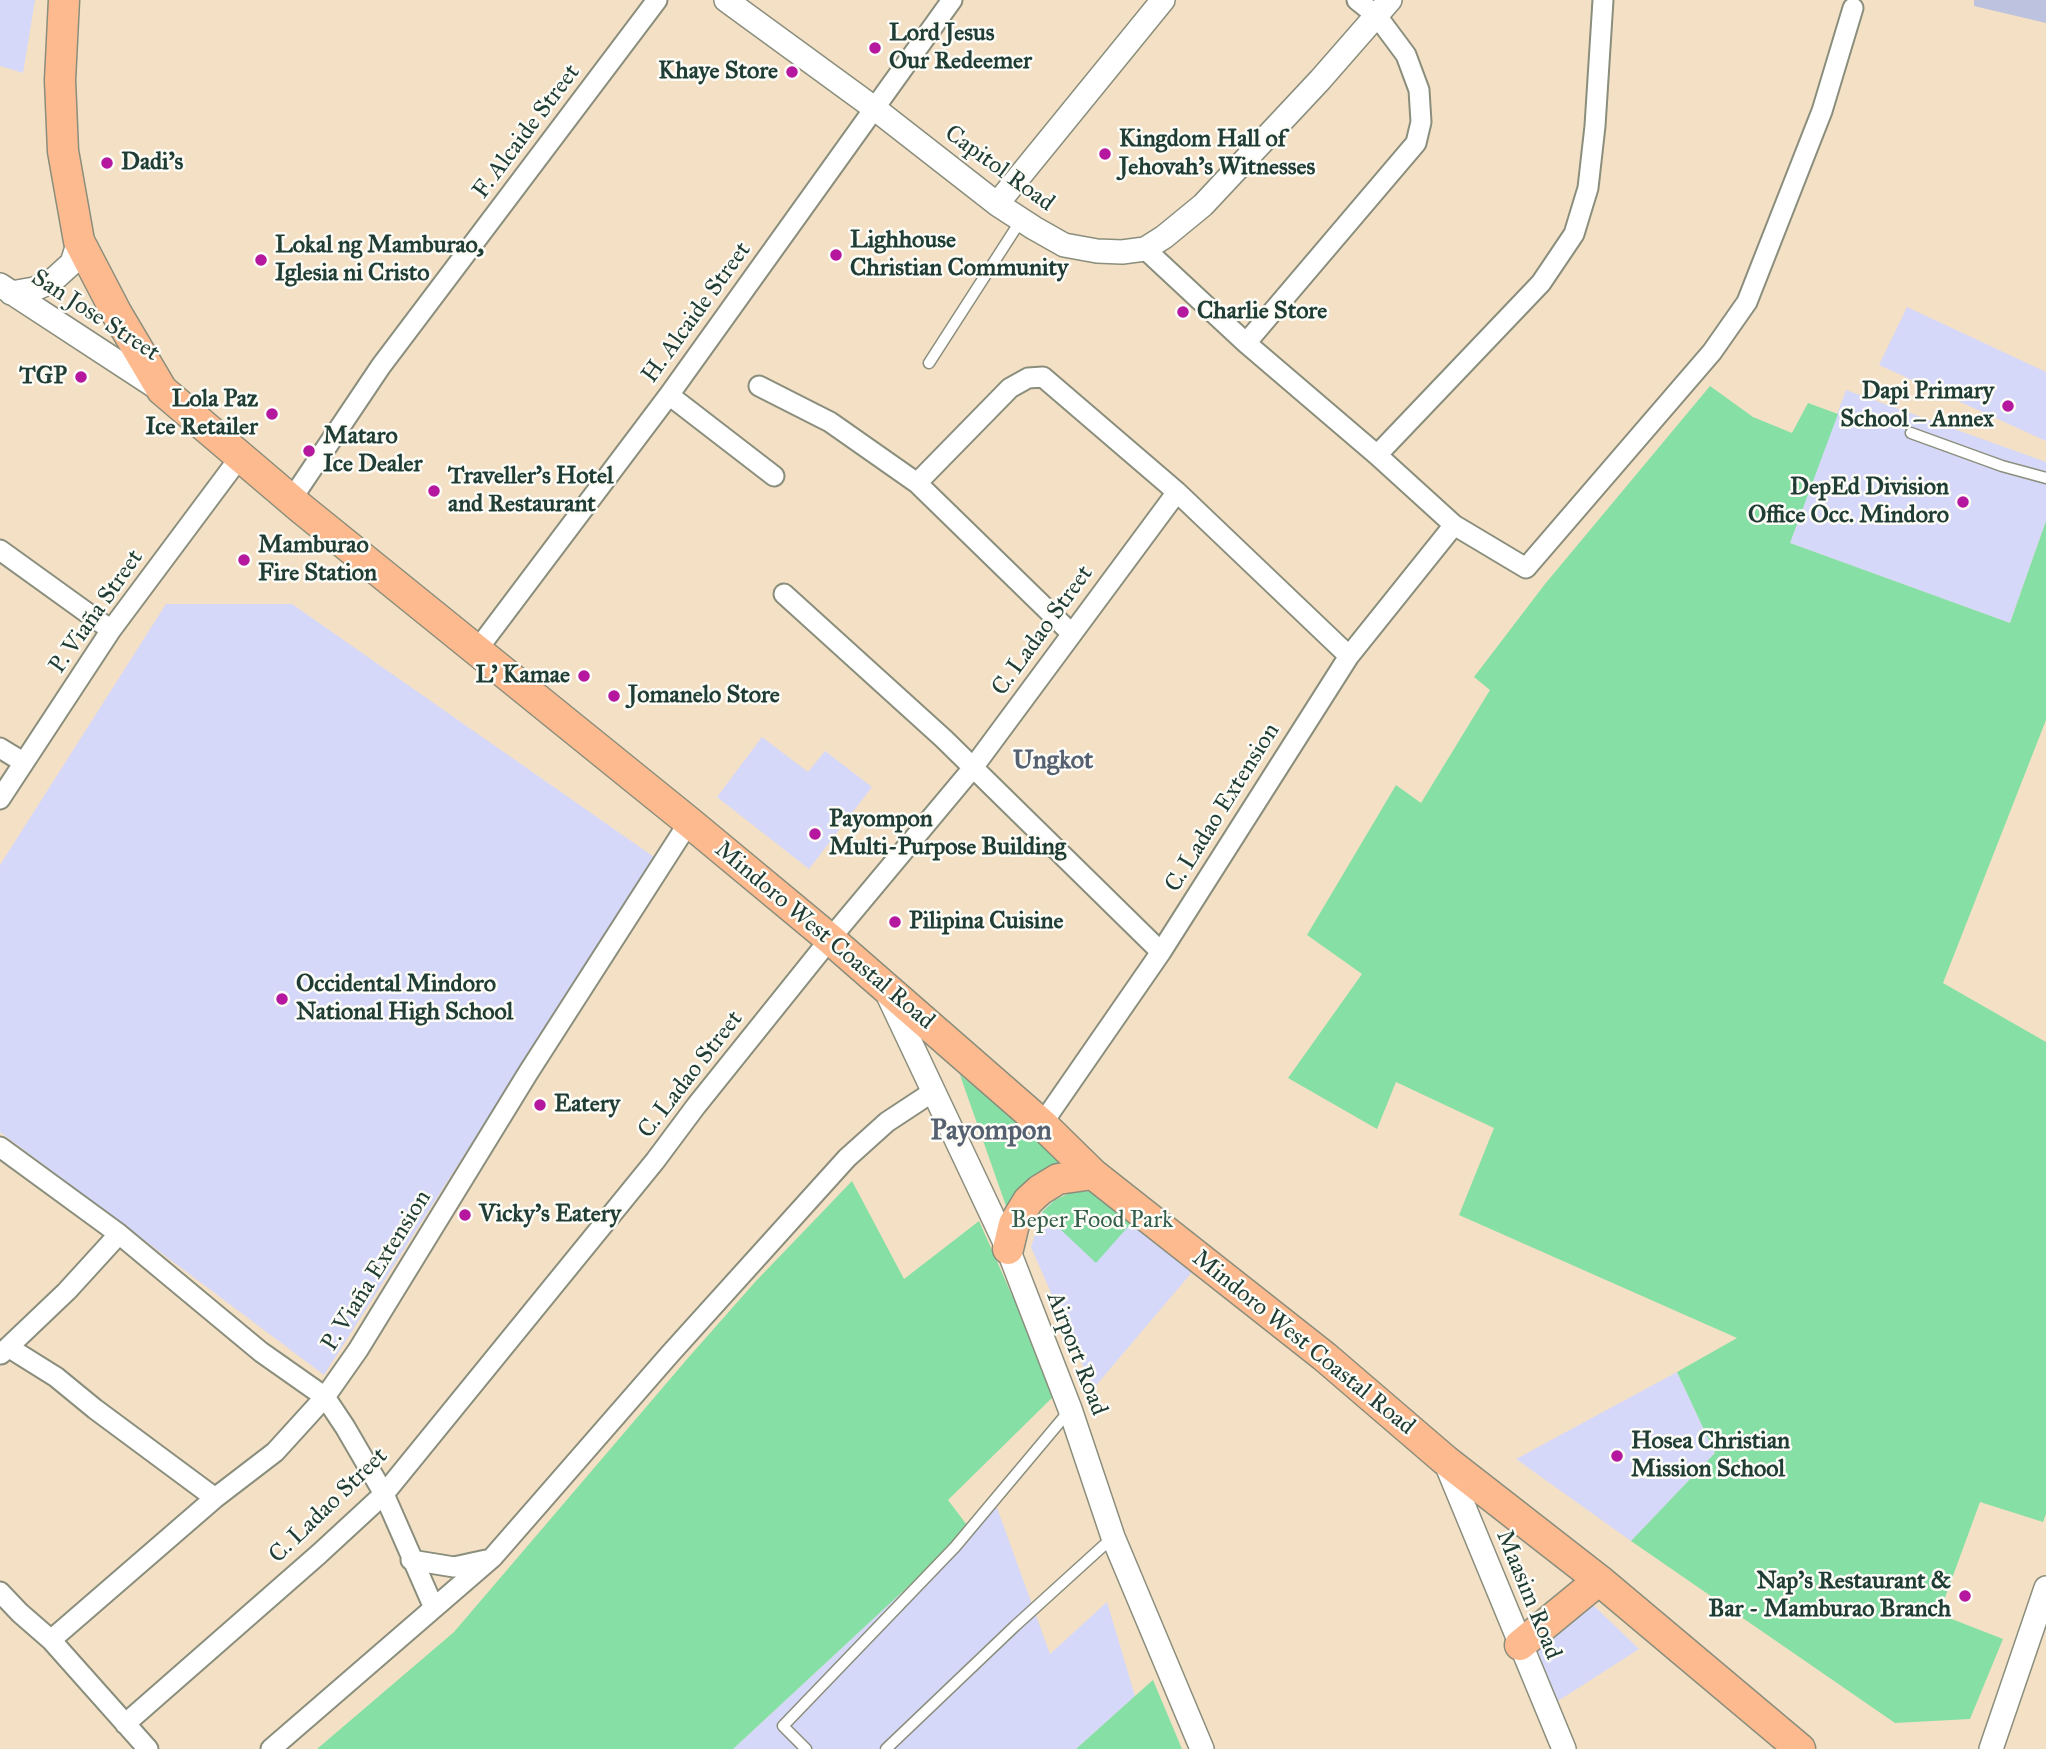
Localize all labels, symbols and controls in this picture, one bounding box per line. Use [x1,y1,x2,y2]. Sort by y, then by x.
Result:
place label: Lord Jesus Our Redeemer [889,20,1032,76]
marker: Lord Jesus Our Redeemer [867,40,883,56]
place label: Khaye Store [658,58,778,86]
street label: F. Alcaide Street [467,59,587,205]
marker: Khaye Store [784,64,800,80]
street label: Capitol Road [939,120,1059,218]
place label: Kingdom Hall of Jehovah's Witnesses [1119,126,1315,182]
marker: Kingdom Hall of Jehovah's Witnesses [1097,146,1113,162]
place label: Dadi's [121,149,183,177]
marker: Dadi's [99,155,115,171]
place label: Lighhouse Christian Community [850,227,1068,283]
place label: Lokal ng Mamburao, Iglesia ni Cristo [275,232,484,288]
street label: H. Alcaide Street [636,237,758,389]
marker: Lighhouse Christian Community [828,247,844,263]
marker: Lokal ng Mamburao, Iglesia ni Cristo [253,252,269,268]
street label: San Jose Street [25,264,165,368]
place label: Charlie Store [1197,298,1327,326]
marker: Charlie Store [1175,304,1191,320]
place label: TGP [19,363,67,391]
marker: TGP [73,369,89,385]
place label: Dapi Primary School – Annex [1840,378,1994,434]
place label: Lola Paz Ice Retailer [146,386,258,442]
marker: Dapi Primary School – Annex [2000,398,2016,414]
marker: Lola Paz Ice Retailer [264,406,280,422]
place label: Mataro Ice Dealer [323,423,423,479]
marker: Mataro Ice Dealer [301,443,317,459]
place label: Traveller's Hotel and Restaurant [448,463,614,519]
place label: DepEd Division Office Occ. Mindoro [1748,474,1949,530]
marker: Traveller's Hotel and Restaurant [426,483,442,499]
marker: DepEd Division Office Occ. Mindoro [1955,494,1971,510]
place label: Mamburao Fire Station [258,532,377,588]
street label: P. Viaña Street [44,545,150,679]
marker: Mamburao Fire Station [236,552,252,568]
street label: C. Ladao Street [986,560,1100,702]
place label: L' Kamae [476,662,570,690]
marker: L' Kamae [576,668,592,684]
place label: Jomanelo Store [628,682,780,710]
marker: Jomanelo Store [606,688,622,704]
street label: C. Ladao Extension [1159,718,1287,898]
district label: Ungkot [1013,746,1093,778]
place label: Payompon Multi-Purpose Building [829,806,1066,862]
marker: Payompon Multi-Purpose Building [807,826,823,842]
street label: Mindoro West Coastal Road [708,836,940,1036]
place label: Pilipina Cuisine [909,908,1063,936]
marker: Pilipina Cuisine [887,914,903,930]
place label: Occidental Mindoro National High School [296,971,513,1027]
marker: Occidental Mindoro National High School [274,991,290,1007]
street label: C. Ladao Street [632,1006,750,1144]
place label: Eatery [554,1091,620,1119]
marker: Eatery [532,1097,548,1113]
district label: Payompon [930,1115,1052,1149]
street label: P. Viaña Extension [316,1185,438,1357]
place label: Vicky's Eatery [479,1201,621,1229]
marker: Vicky's Eatery [457,1207,473,1223]
park label: Beper Food Park [1011,1207,1173,1235]
street label: Mindoro West Coastal Road [1186,1244,1420,1442]
street label: Airport Road [1039,1288,1113,1420]
place label: Hosea Christian Mission School [1631,1428,1790,1484]
street label: C. Ladao Street [264,1442,394,1570]
marker: Hosea Christian Mission School [1609,1448,1625,1464]
street label: Maasim Road [1489,1526,1567,1664]
place label: Nap's Restaurant & Bar - Mamburao Branch [1709,1568,1951,1624]
marker: Nap's Restaurant & Bar - Mamburao Branch [1957,1588,1973,1604]

